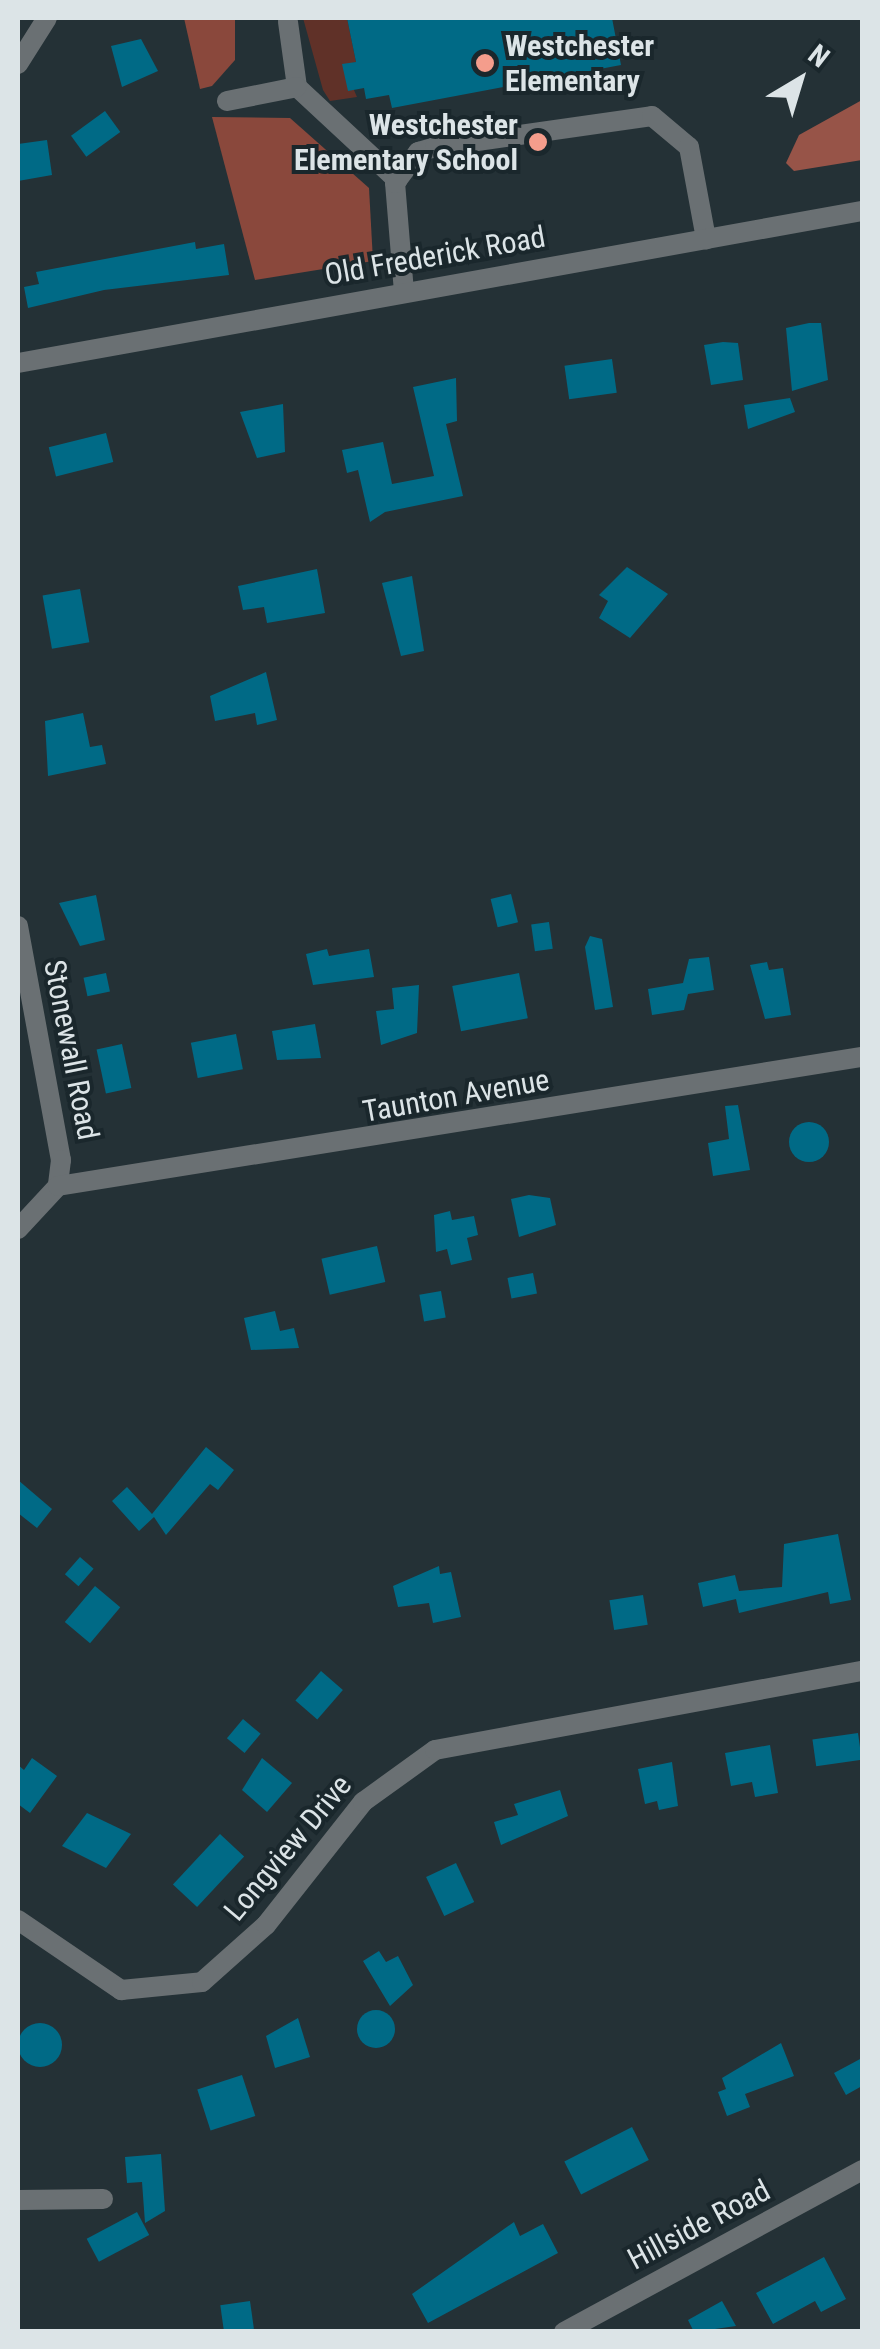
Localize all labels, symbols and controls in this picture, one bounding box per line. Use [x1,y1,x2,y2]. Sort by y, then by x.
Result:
place label: Westchester Elementary [505,28,654,98]
north arrow [750,30,850,130]
text: N [802,38,836,74]
marker: Westchester Elementary [474,52,496,74]
place label: Westchester Elementary School [294,107,518,178]
marker: Westchester Elementary School [527,131,549,153]
street label: Old Frederick Road [322,219,548,293]
street label: Stonewall Road [36,957,106,1143]
street label: Taunton Avenue [360,1062,552,1130]
street label: Longview Drive [217,1768,359,1928]
street label: Hillside Road [622,2173,776,2277]

